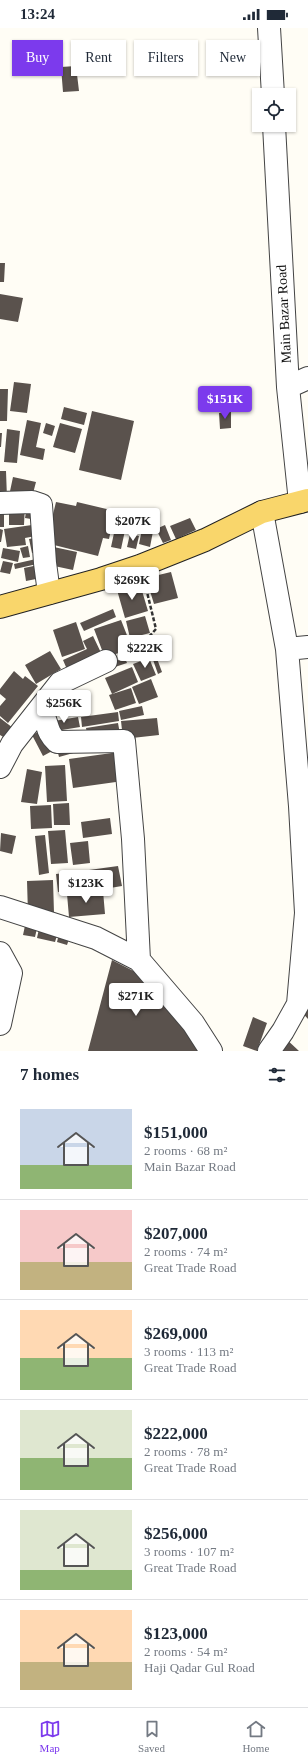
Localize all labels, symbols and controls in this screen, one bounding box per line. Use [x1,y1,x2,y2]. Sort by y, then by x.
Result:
text: 13:24 [20,6,55,22]
chip: Buy [12,40,63,76]
chip: Rent [71,40,126,76]
chip: Filters [134,40,198,76]
chip: New [206,40,260,76]
map controls [252,88,296,132]
button: locate [252,88,296,132]
street label: Main Bazar Road [274,264,294,364]
pin: $151K [197,386,253,420]
text: $151K [207,391,243,406]
pin: $207K [105,508,161,542]
text: $207K [115,513,151,528]
pin: $269K [104,567,160,601]
text: $269K [114,572,150,587]
pin: $222K [117,635,173,669]
text: $222K [127,640,163,655]
pin: $256K [36,690,92,724]
text: $256K [46,695,82,710]
pin: $123K [58,870,114,904]
text: $123K [68,875,104,890]
pin: $271K [108,983,164,1017]
text: $271K [118,988,154,1003]
icon: filters [266,1064,288,1086]
text: 7 homes [20,1065,79,1084]
text: $151,000 [144,1123,208,1142]
icon: home [52,1125,100,1173]
text: 2 rooms · 68 m² [144,1143,227,1158]
text: Main Bazar Road [144,1159,236,1174]
text: $207,000 [144,1224,208,1243]
icon: home [52,1226,100,1274]
text: 2 rooms · 74 m² [144,1244,227,1259]
text: Great Trade Road [144,1260,236,1275]
text: $269,000 [144,1324,208,1343]
icon: home [52,1326,100,1374]
text: 3 rooms · 113 m² [144,1344,233,1359]
text: Great Trade Road [144,1360,236,1375]
text: $222,000 [144,1424,208,1443]
icon: home [52,1426,100,1474]
text: 2 rooms · 78 m² [144,1444,227,1459]
text: Great Trade Road [144,1460,236,1475]
text: $256,000 [144,1524,208,1543]
icon: home [52,1526,100,1574]
text: 3 rooms · 107 m² [144,1544,234,1559]
text: Great Trade Road [144,1560,236,1575]
text: $123,000 [144,1624,208,1643]
icon: home [52,1626,100,1674]
text: 2 rooms · 54 m² [144,1644,227,1659]
text: Haji Qadar Gul Road [144,1660,255,1675]
tab: Map [39,1718,61,1754]
tab: Saved [138,1718,165,1754]
tab: Home [242,1718,269,1754]

